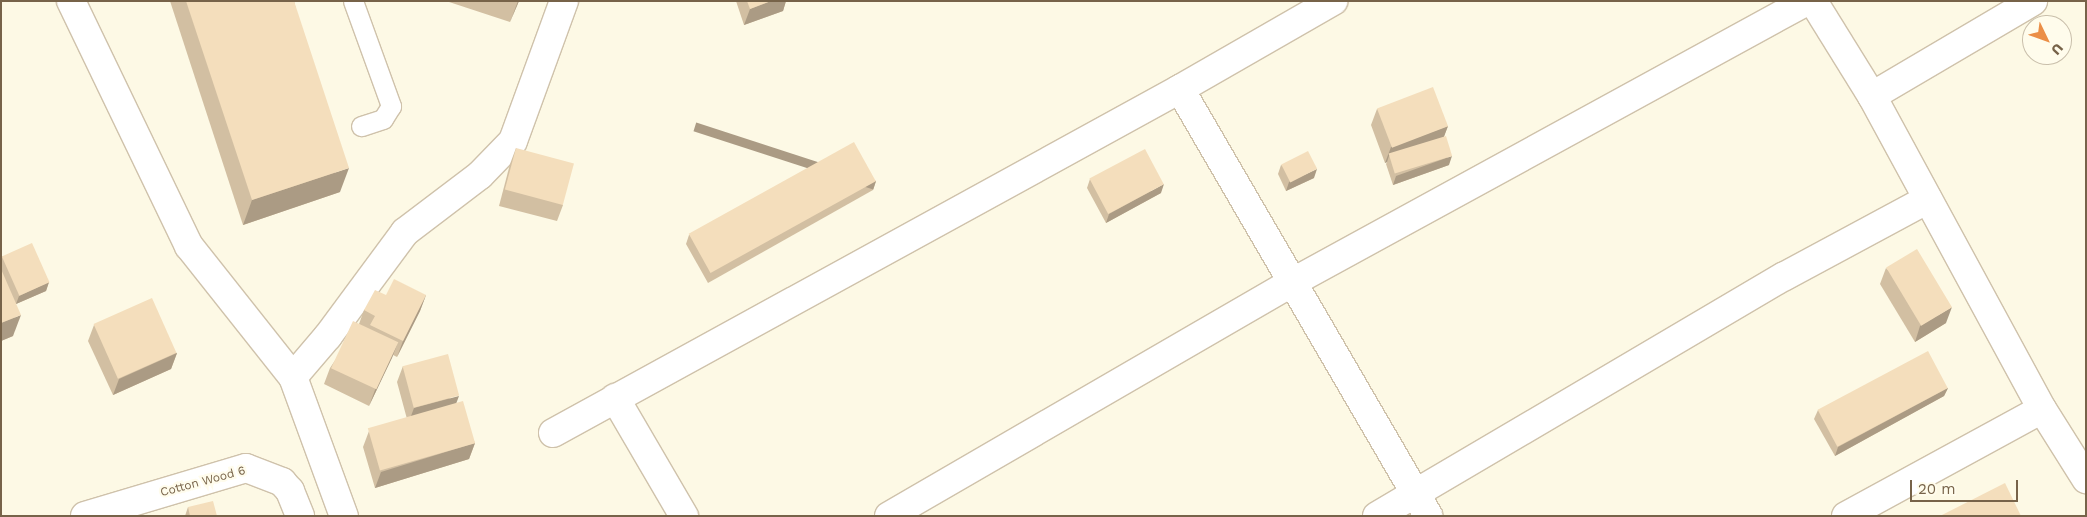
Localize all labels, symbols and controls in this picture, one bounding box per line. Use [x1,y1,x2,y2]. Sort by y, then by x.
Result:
north arrow [2022,15,2072,65]
text: U [2048,40,2067,58]
street label: Cotton Wood 6 [159,464,247,500]
scale bar [1912,470,2020,502]
text: 20 m [1918,480,1956,498]

